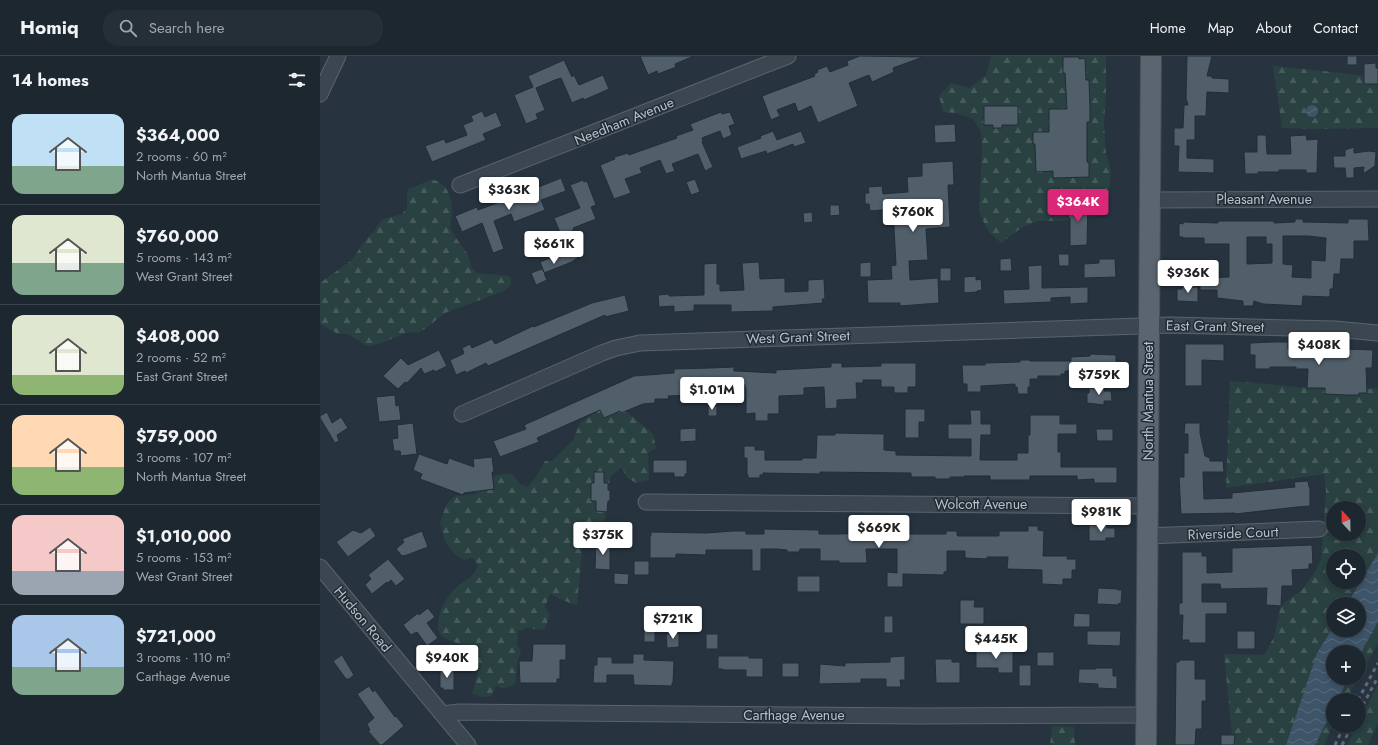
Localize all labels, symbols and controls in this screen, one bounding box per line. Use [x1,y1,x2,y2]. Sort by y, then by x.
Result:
search box [103,10,383,46]
text: Homiq [20,14,79,41]
icon: search [117,17,139,39]
text: Search here [149,17,225,39]
text: Home [1150,18,1186,38]
text: Map [1208,18,1234,38]
text: About [1256,18,1291,38]
text: Contact [1313,18,1358,38]
text: 14 homes [12,68,89,92]
icon: filters [286,69,308,91]
street label: Needham Avenue [571,92,677,150]
text: $364,000 [136,123,220,147]
icon: home [44,130,92,178]
text: 2 rooms · 60 m² [136,147,227,166]
text: North Mantua Street [136,166,246,185]
pin: $363K [481,177,537,211]
text: $363K [488,180,530,199]
pin: $364K [1050,189,1106,223]
street label: Pleasant Avenue [1216,189,1312,209]
text: $364K [1056,192,1100,211]
pin: $760K [885,199,941,233]
text: $760K [892,202,934,221]
text: $760,000 [136,224,219,248]
icon: home [44,231,92,279]
pin: $661K [526,231,582,265]
text: $661K [533,234,575,253]
text: 5 rooms · 143 m² [136,248,232,267]
pin: $936K [1160,260,1216,294]
text: $936K [1167,263,1209,282]
text: West Grant Street [136,267,232,286]
street label: East Grant Street [1166,315,1265,337]
text: $408,000 [136,324,219,348]
street label: West Grant Street [746,325,851,349]
icon: home [44,331,92,379]
pin: $408K [1291,332,1347,366]
text: $408K [1297,335,1341,354]
street label: North Mantua Street [1138,341,1158,460]
text: 2 rooms · 52 m² [136,348,226,367]
pin: $759K [1071,362,1127,396]
text: $759K [1078,365,1120,384]
text: East Grant Street [136,367,227,386]
pin: $1.01M [679,377,745,411]
text: $1.01M [689,380,735,399]
text: $759,000 [136,424,217,448]
icon: home [44,431,92,479]
text: 3 rooms · 107 m² [136,448,232,467]
text: North Mantua Street [136,467,246,486]
street label: Wolcott Avenue [935,494,1027,514]
pin: $981K [1073,499,1129,533]
north arrow [1326,501,1366,541]
map controls [1326,501,1366,733]
text: $981K [1081,502,1121,521]
pin: $669K [851,515,907,549]
text: $669K [857,518,901,537]
street label: Riverside Court [1187,521,1279,545]
pin: $375K [575,522,631,556]
text: $1,010,000 [136,524,231,548]
text: $375K [582,525,624,544]
icon: home [44,531,92,579]
text: 5 rooms · 153 m² [136,548,232,567]
button: locate [1326,549,1366,589]
text: West Grant Street [136,567,232,586]
street label: Hudson Road [330,582,396,656]
button: layers [1326,597,1366,637]
pin: $721K [645,606,701,640]
text: $721K [653,609,693,628]
text: $721,000 [136,624,216,648]
pin: $445K [968,626,1024,660]
text: $445K [974,629,1018,648]
icon: home [44,631,92,679]
pin: $940K [419,645,475,679]
button: + [1326,645,1366,685]
text: 3 rooms · 110 m² [136,648,231,667]
text: $940K [425,648,469,667]
text: Carthage Avenue [136,667,230,686]
button: − [1326,693,1366,733]
street label: Carthage Avenue [743,705,845,725]

